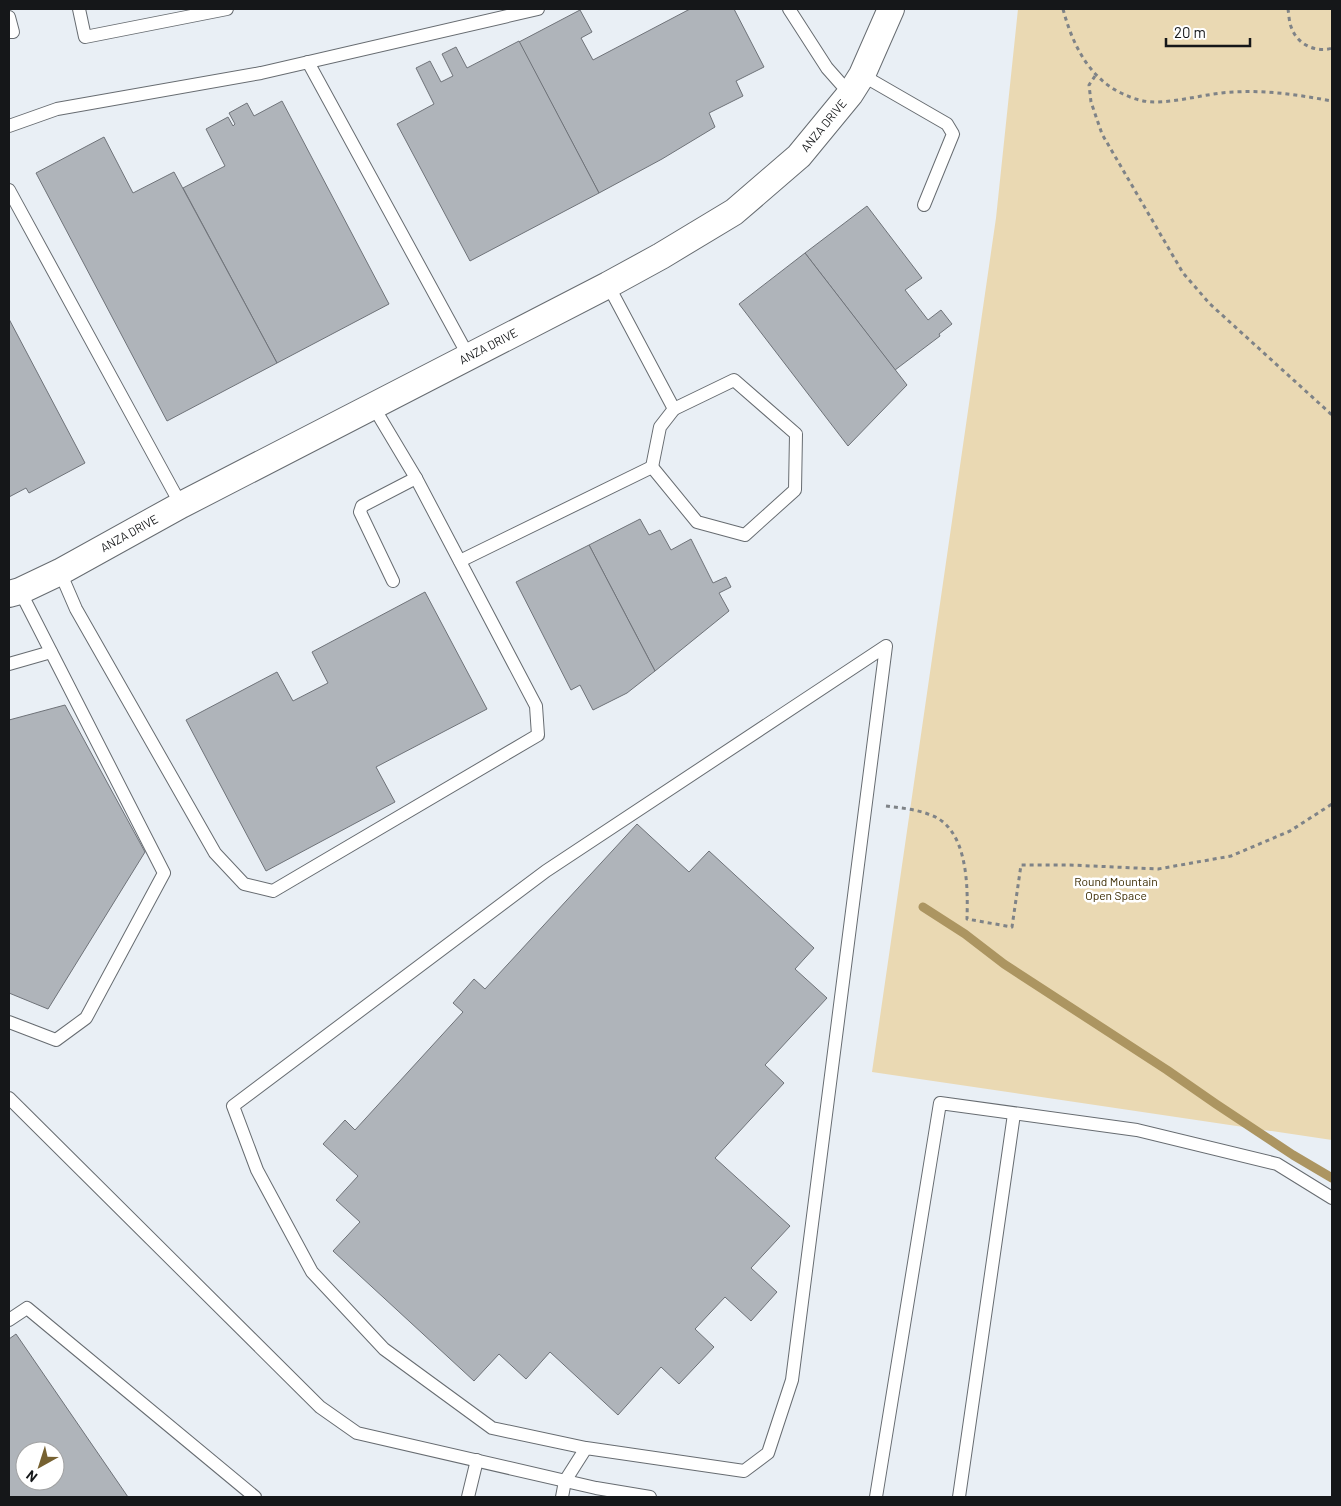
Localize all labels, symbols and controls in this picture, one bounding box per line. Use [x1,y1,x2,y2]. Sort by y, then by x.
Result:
scale bar [1166,15,1250,47]
text: 20 m [1174,23,1206,41]
street label: ANZA DRIVE [797,96,849,154]
street label: ANZA DRIVE [457,325,520,366]
street label: ANZA DRIVE [98,511,160,554]
park label: Round Mountain Open Space [1074,874,1158,902]
north arrow [15,1441,65,1491]
text: N [23,1467,40,1486]

